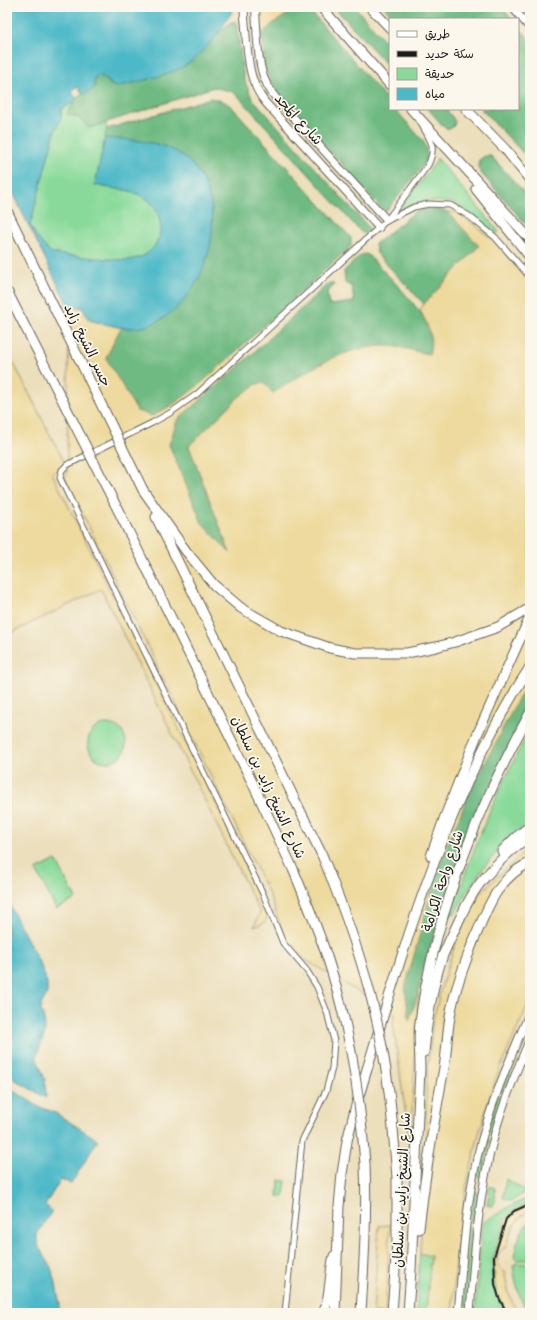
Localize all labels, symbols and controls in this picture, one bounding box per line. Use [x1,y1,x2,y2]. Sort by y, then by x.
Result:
legend [389,18,519,110]
text: طريق [425,26,450,43]
text: سكة حديد [425,46,474,63]
text: حديقة [425,66,454,83]
text: مياه [425,86,445,103]
street label: شارع المَجد [270,89,327,150]
street label: جسر الشيخ زايد [58,300,116,390]
street label: شارع الشيخ زايد بن سلطان [226,713,310,862]
street label: شارع واحة الكرامة [417,828,469,934]
street label: شارع الشيخ زايد بن سلطان [388,1112,416,1268]

